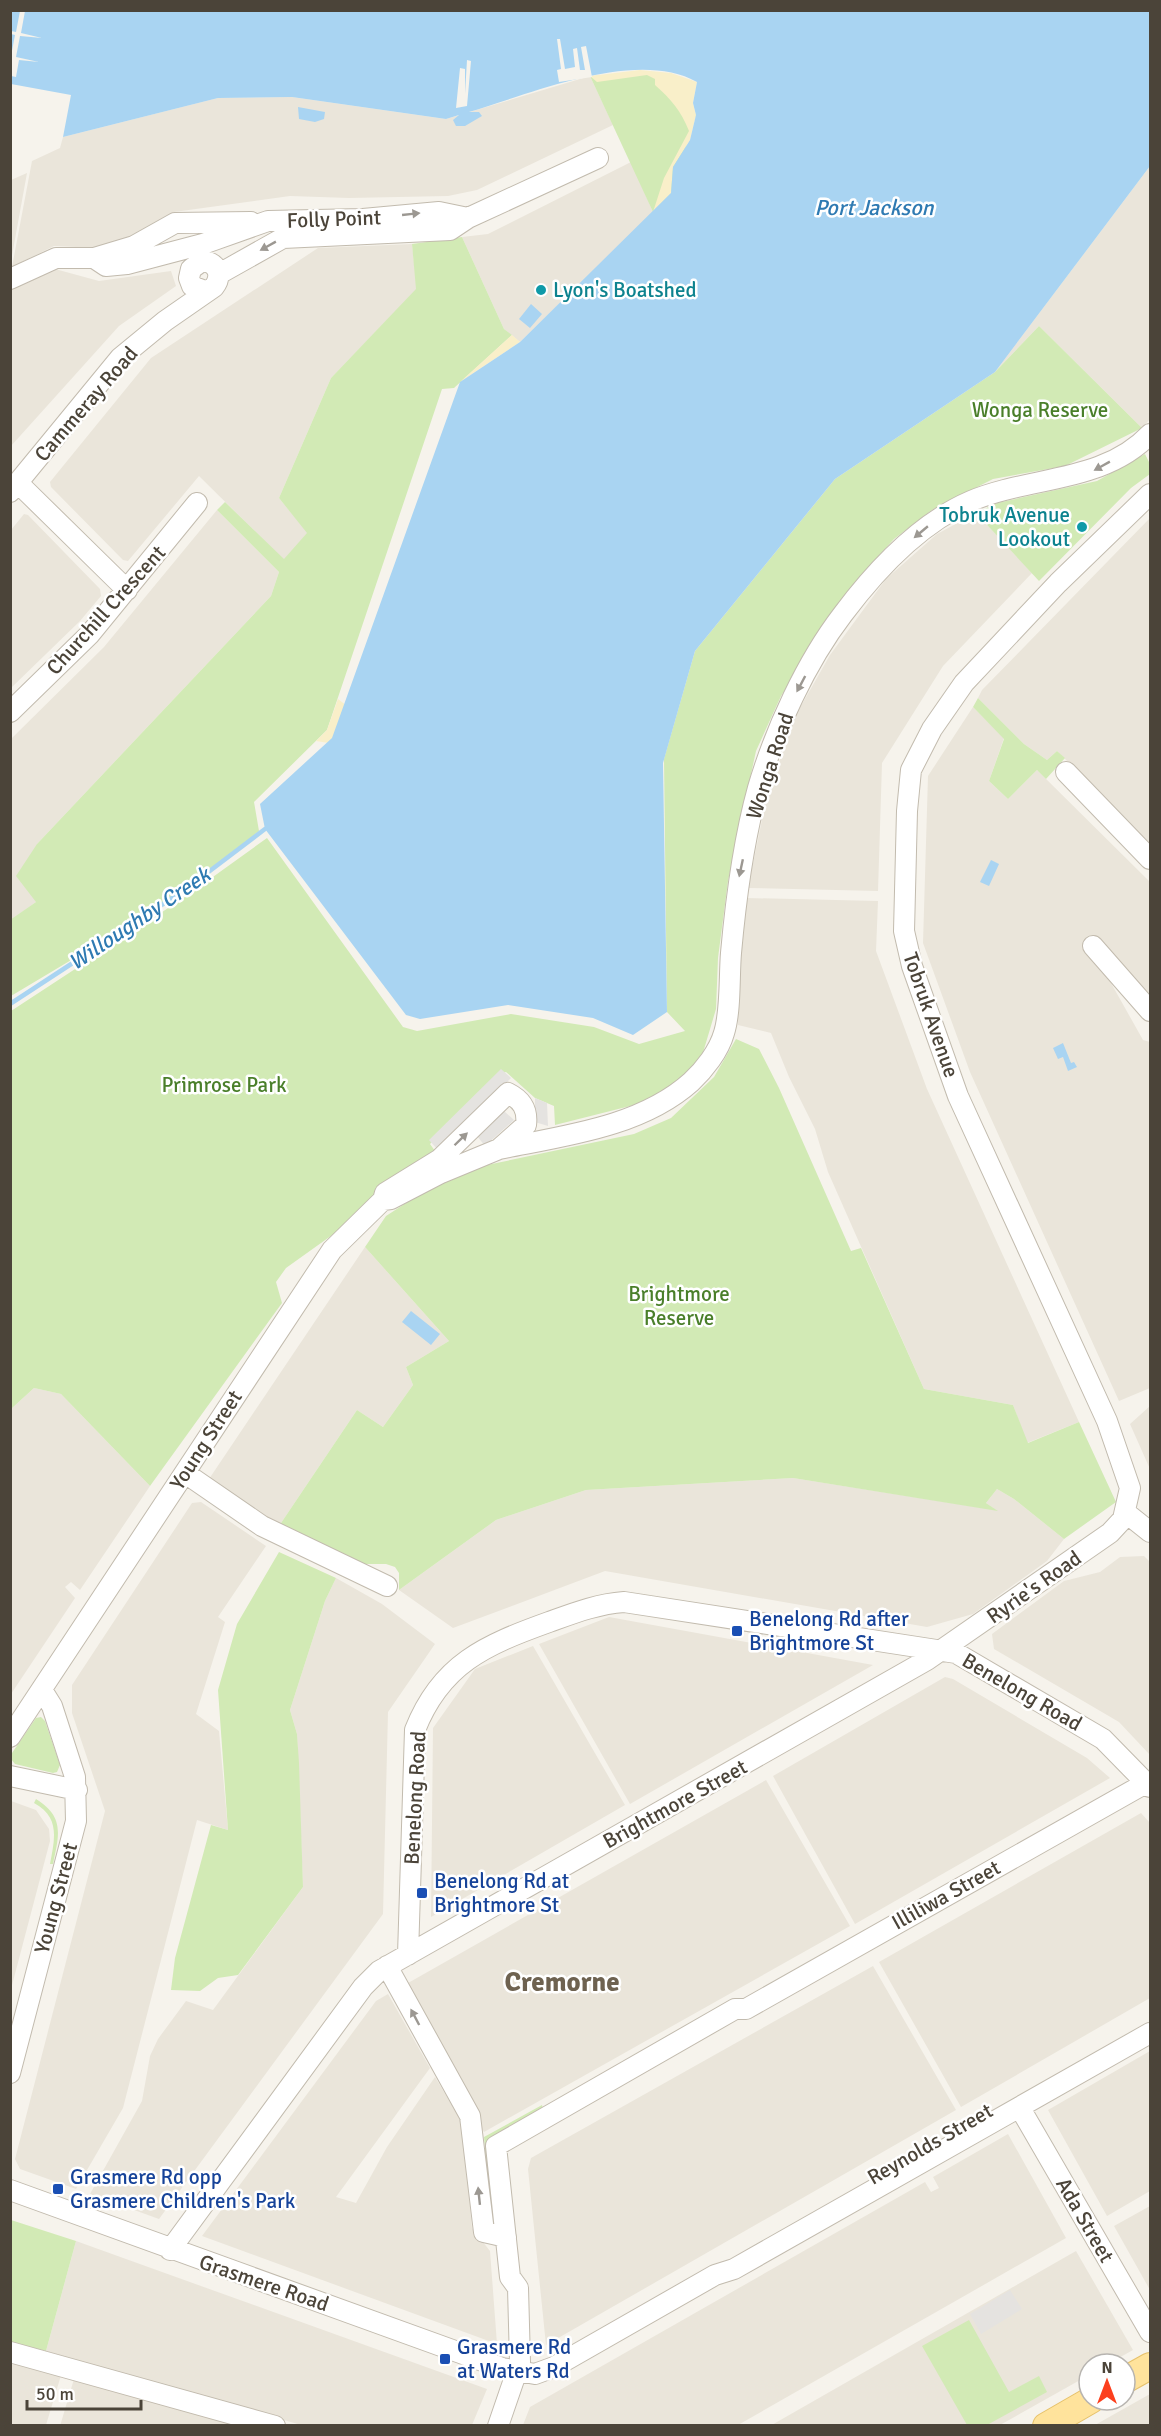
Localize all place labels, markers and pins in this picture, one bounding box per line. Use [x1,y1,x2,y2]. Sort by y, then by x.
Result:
place label: Lyon's Boatshed [553,277,697,303]
marker: Lyon's Boatshed [534,283,548,297]
place label: Tobruk Avenue Lookout [939,502,1070,552]
marker: Tobruk Avenue Lookout [1075,520,1089,534]
place label: Benelong Rd after Brightmore St [749,1606,909,1656]
marker: Benelong Rd after Brightmore St [730,1624,744,1638]
place label: Benelong Rd at Brightmore St [434,1868,569,1918]
marker: Benelong Rd at Brightmore St [415,1886,429,1900]
place label: Grasmere Rd opp Grasmere Children's Park [70,2164,296,2214]
marker: Grasmere Rd opp Grasmere Children's Park [51,2182,65,2196]
place label: Grasmere Rd at Waters Rd [457,2334,571,2384]
marker: Grasmere Rd at Waters Rd [438,2352,452,2366]

